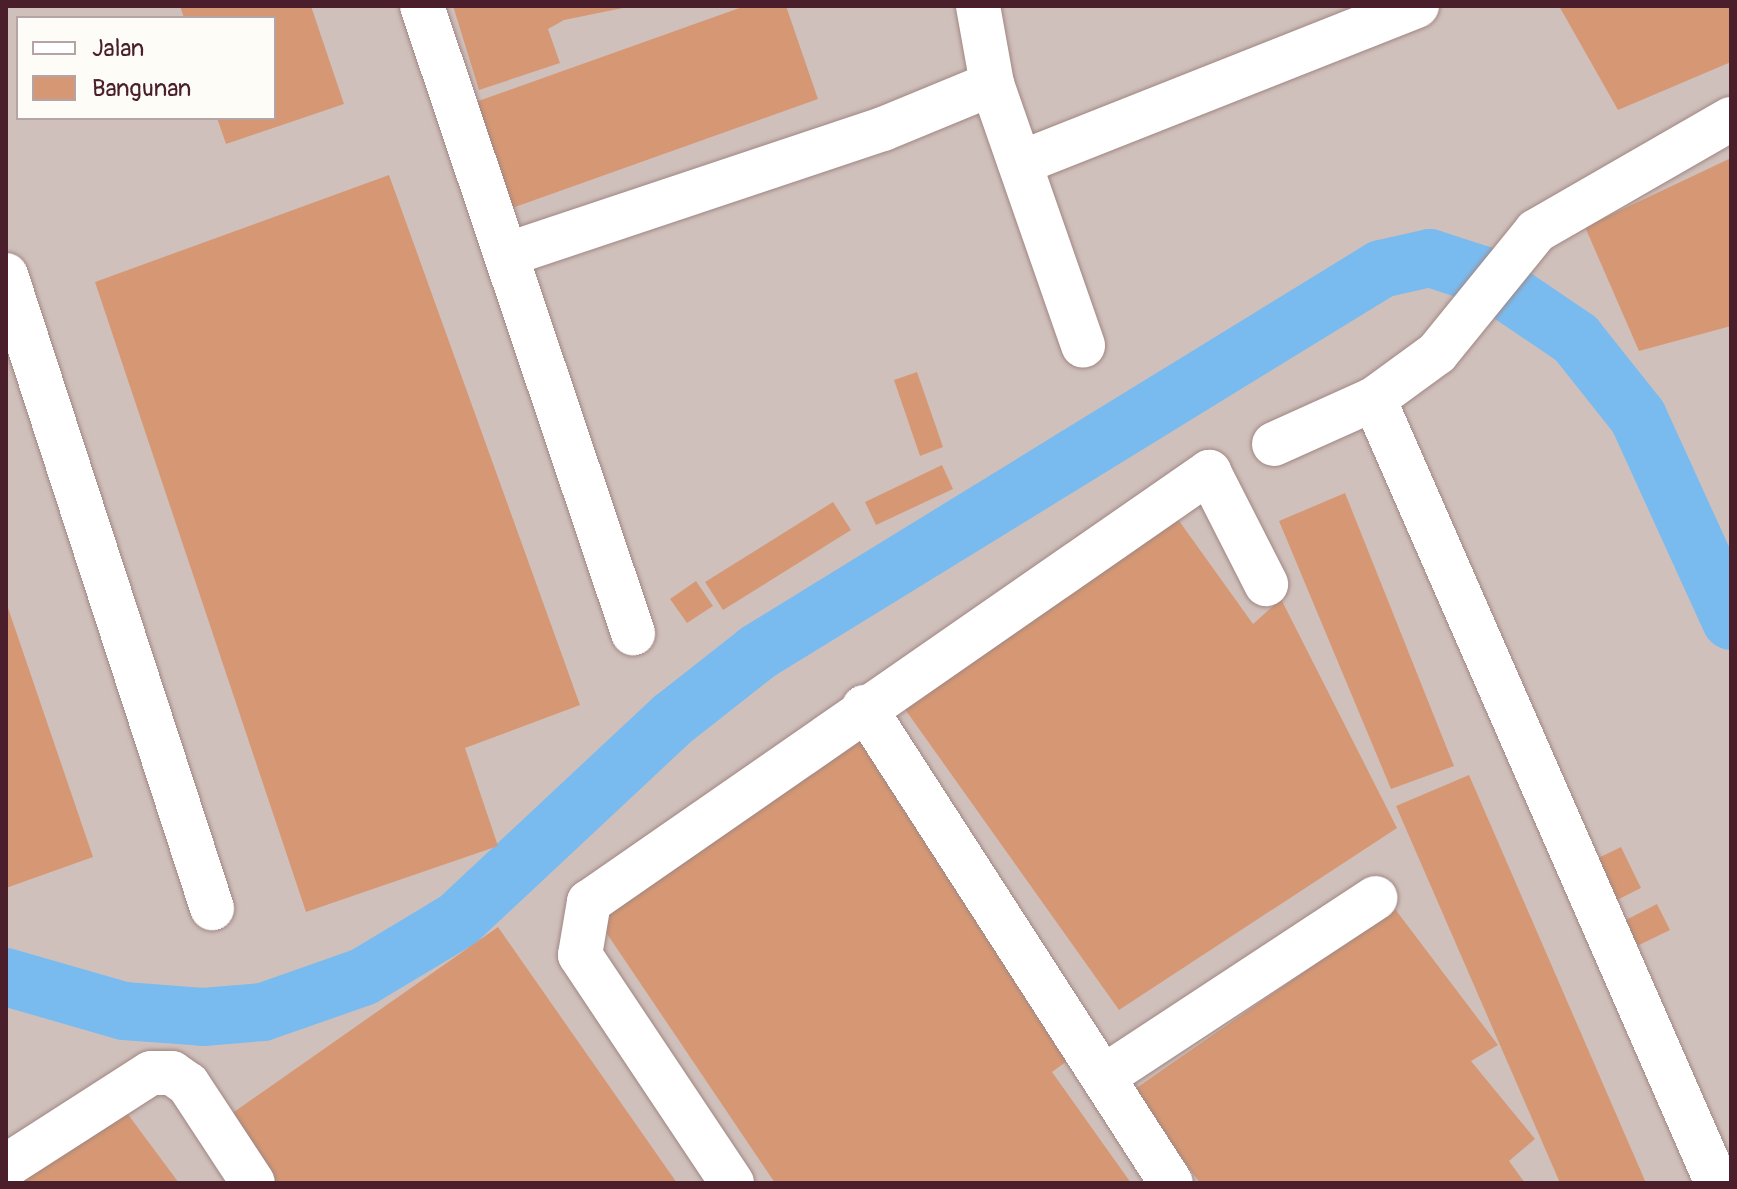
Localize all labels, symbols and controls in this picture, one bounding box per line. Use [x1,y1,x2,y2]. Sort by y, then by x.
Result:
legend [16,16,276,120]
text: Jalan [92,34,144,63]
text: Bangunan [92,74,191,103]

